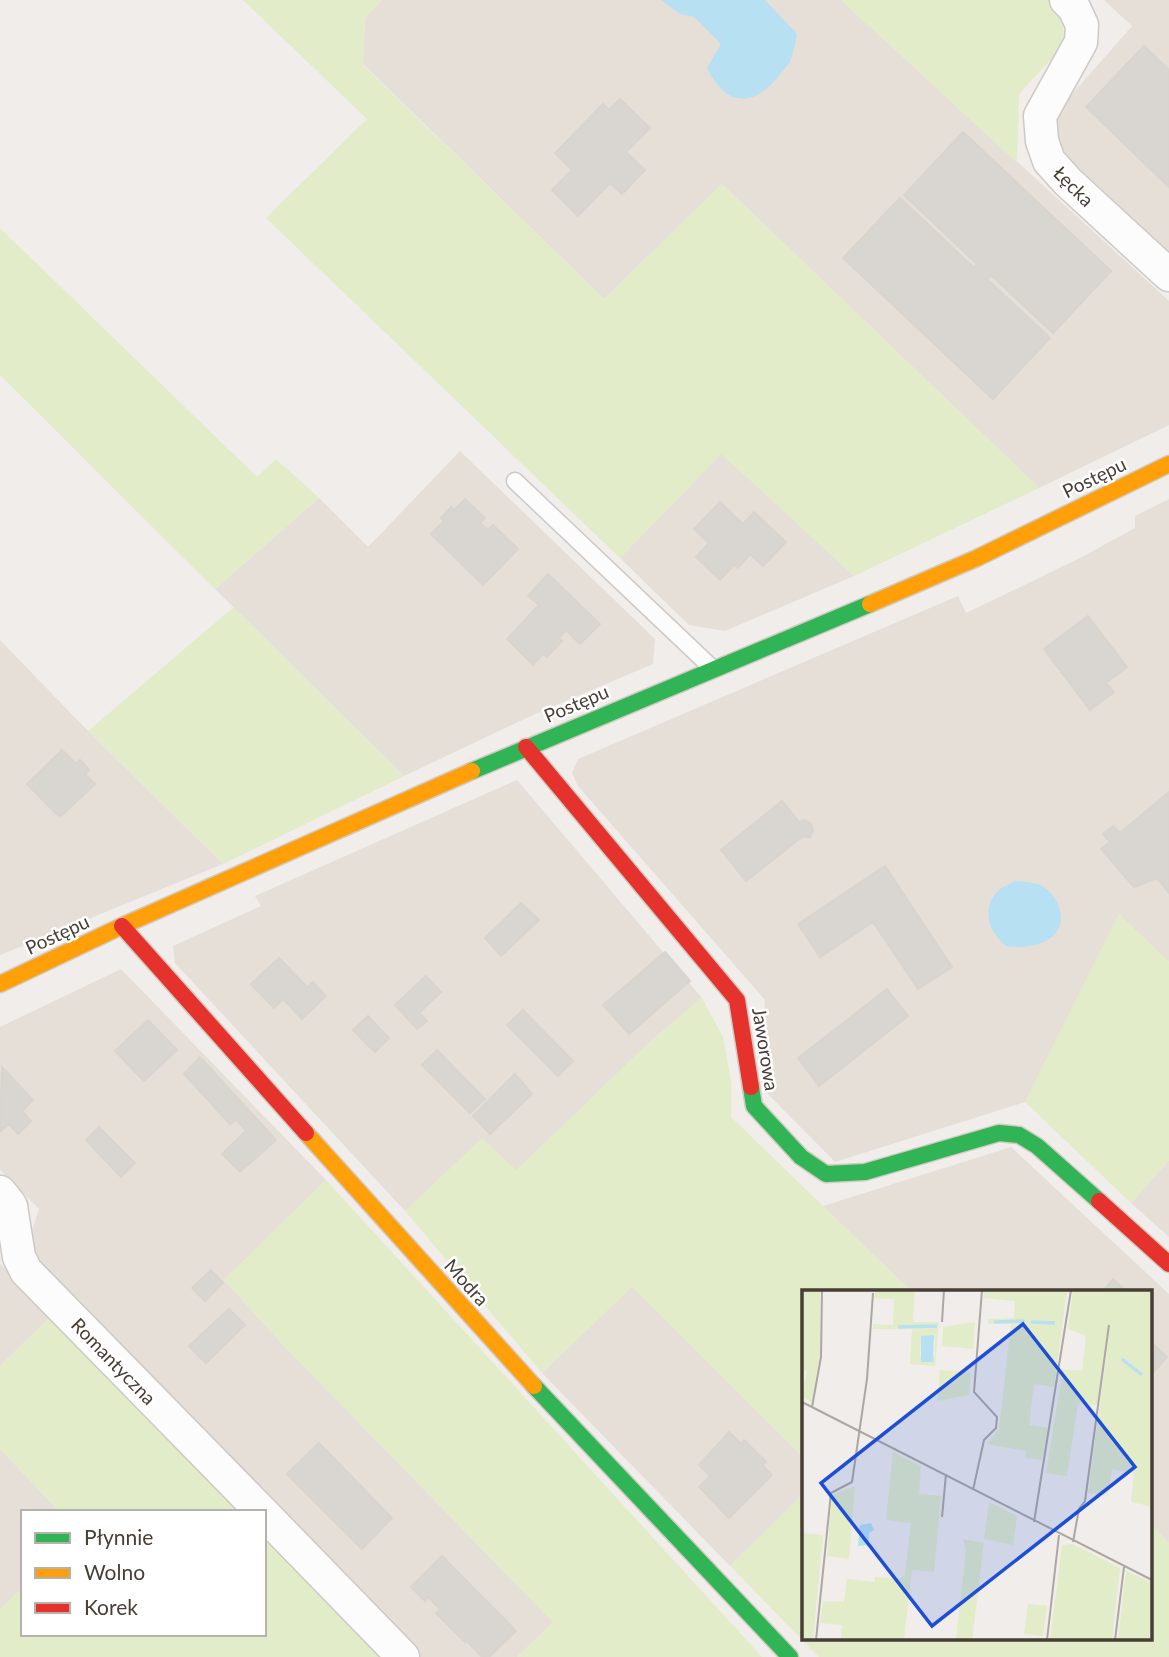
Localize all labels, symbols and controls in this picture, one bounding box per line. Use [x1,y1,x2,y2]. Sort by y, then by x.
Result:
street label: Łęcka [1049,161,1099,211]
street label: Postępu [1058,452,1130,502]
street label: Postępu [540,679,612,727]
street label: Postępu [21,909,93,959]
street label: Jaworowa [748,1006,784,1092]
street label: Modra [440,1254,494,1310]
inset map [802,1290,1152,1640]
street label: Romantyczna [67,1313,161,1409]
legend [21,1510,266,1636]
text: Płynnie [84,1524,153,1549]
text: Wolno [84,1559,145,1584]
text: Korek [84,1594,138,1619]

